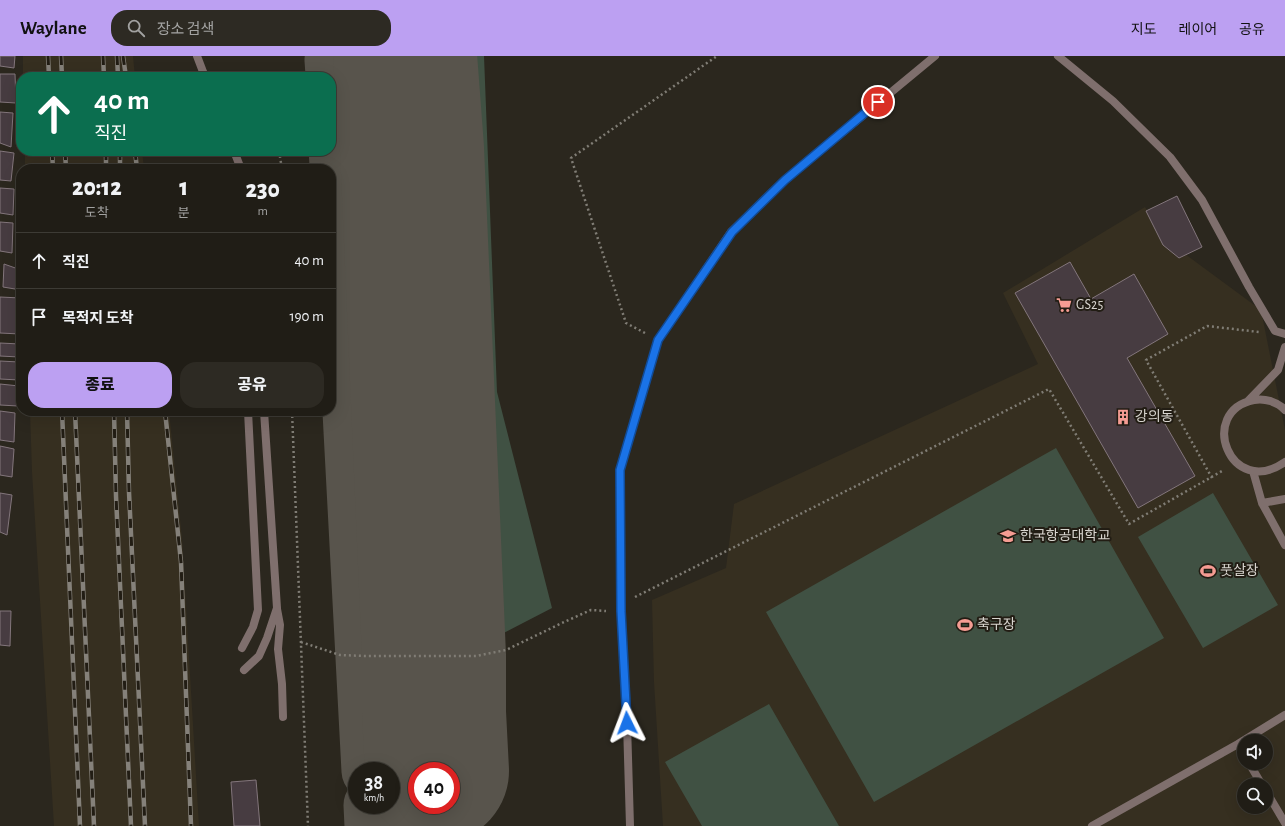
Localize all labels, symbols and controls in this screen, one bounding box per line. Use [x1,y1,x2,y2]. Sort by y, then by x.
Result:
search box [111,10,391,46]
icon: search [125,17,147,39]
text: Waylane [20,19,87,38]
text: 장소 검색 [157,22,214,37]
text: 지도 [1131,23,1157,37]
text: 레이어 [1179,23,1217,37]
text: 공유 [1239,23,1265,37]
pin [861,85,895,119]
text: 40 m [94,87,150,115]
icon: ahead [28,88,80,140]
icon: arrive [867,91,889,113]
text: 직진 [94,125,127,143]
text: 20:12 [72,176,122,200]
text: 1 [179,176,188,200]
text: 230 [246,178,280,202]
text: m [258,205,268,218]
text: 도착 [85,207,109,220]
text: 분 [178,207,190,220]
icon: ahead [28,250,50,272]
text: 40 m [294,253,324,268]
text: 직진 [62,255,90,270]
supermarket icon: GS25 [1055,296,1073,314]
place label: GS25 [1076,298,1103,312]
icon: arrive [28,306,50,328]
text: 190 m [289,309,324,324]
text: 목적지 도착 [62,311,133,326]
button: 종료 [28,362,172,408]
button: 공유 [180,362,324,408]
building icon: 강의동 [1114,408,1132,426]
place label: 강의동 [1135,409,1174,424]
school or university icon: 한국항공대학교 [999,527,1017,545]
place label: 한국항공대학교 [1020,527,1110,543]
sports icon: 풋살장 [1199,562,1217,580]
place label: 풋살장 [1220,563,1259,578]
sports icon: 축구장 [956,616,974,634]
place label: 축구장 [977,617,1016,632]
position arrow [606,702,648,744]
map controls [1237,734,1273,814]
button: sound [1237,734,1273,770]
speed limit sign: 40 [408,762,460,814]
text: 38 [365,773,383,793]
button: search [1237,778,1273,814]
text: km/h [364,793,384,803]

